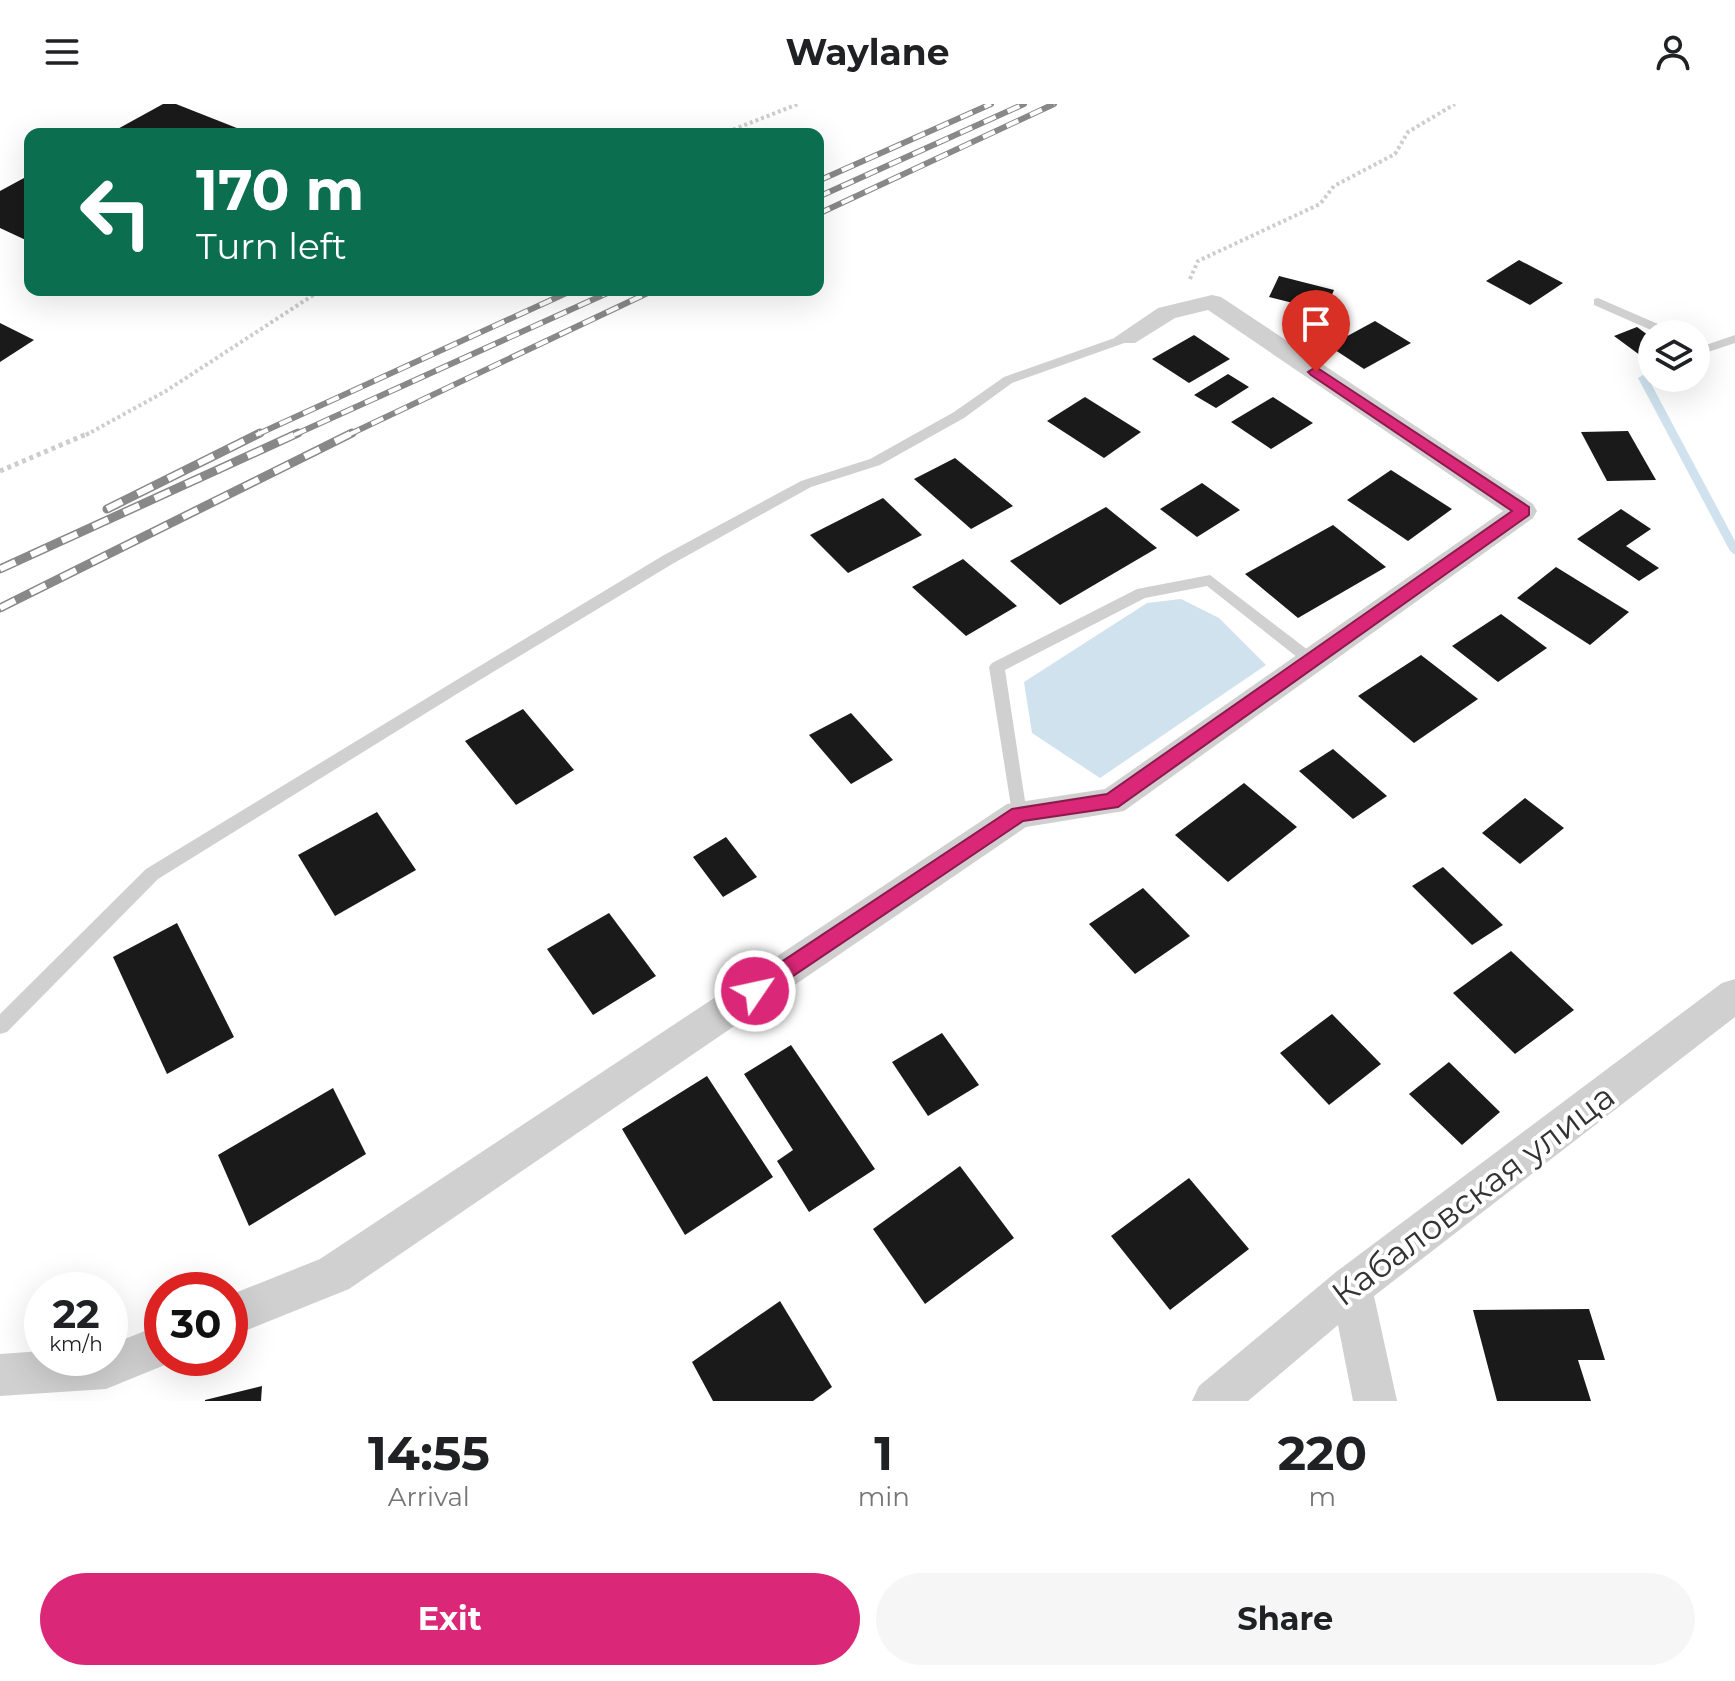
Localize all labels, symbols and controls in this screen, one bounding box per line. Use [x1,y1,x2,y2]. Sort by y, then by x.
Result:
icon: menu [40,30,84,74]
text: Waylane [785,30,950,74]
icon: person [1651,30,1695,74]
text: 170 m [196,156,364,224]
icon: left [64,160,168,264]
text: Turn left [196,224,347,268]
pin [1282,290,1350,372]
icon: arrive [1294,302,1338,346]
map controls [1638,320,1710,392]
button: layers [1638,320,1710,392]
position arrow [713,949,797,1033]
street label: Кабаловская улица [1323,1075,1623,1315]
speed limit sign: 30 [144,1272,248,1376]
text: 22 [52,1289,100,1338]
text: km/h [49,1332,103,1356]
text: 14:55 [368,1424,490,1482]
text: 1 [874,1424,893,1482]
text: 220 [1278,1424,1367,1482]
text: Arrival [388,1481,470,1513]
text: min [858,1481,910,1513]
text: m [1309,1481,1336,1513]
button: Exit [40,1573,860,1665]
button: Share [876,1573,1695,1665]

